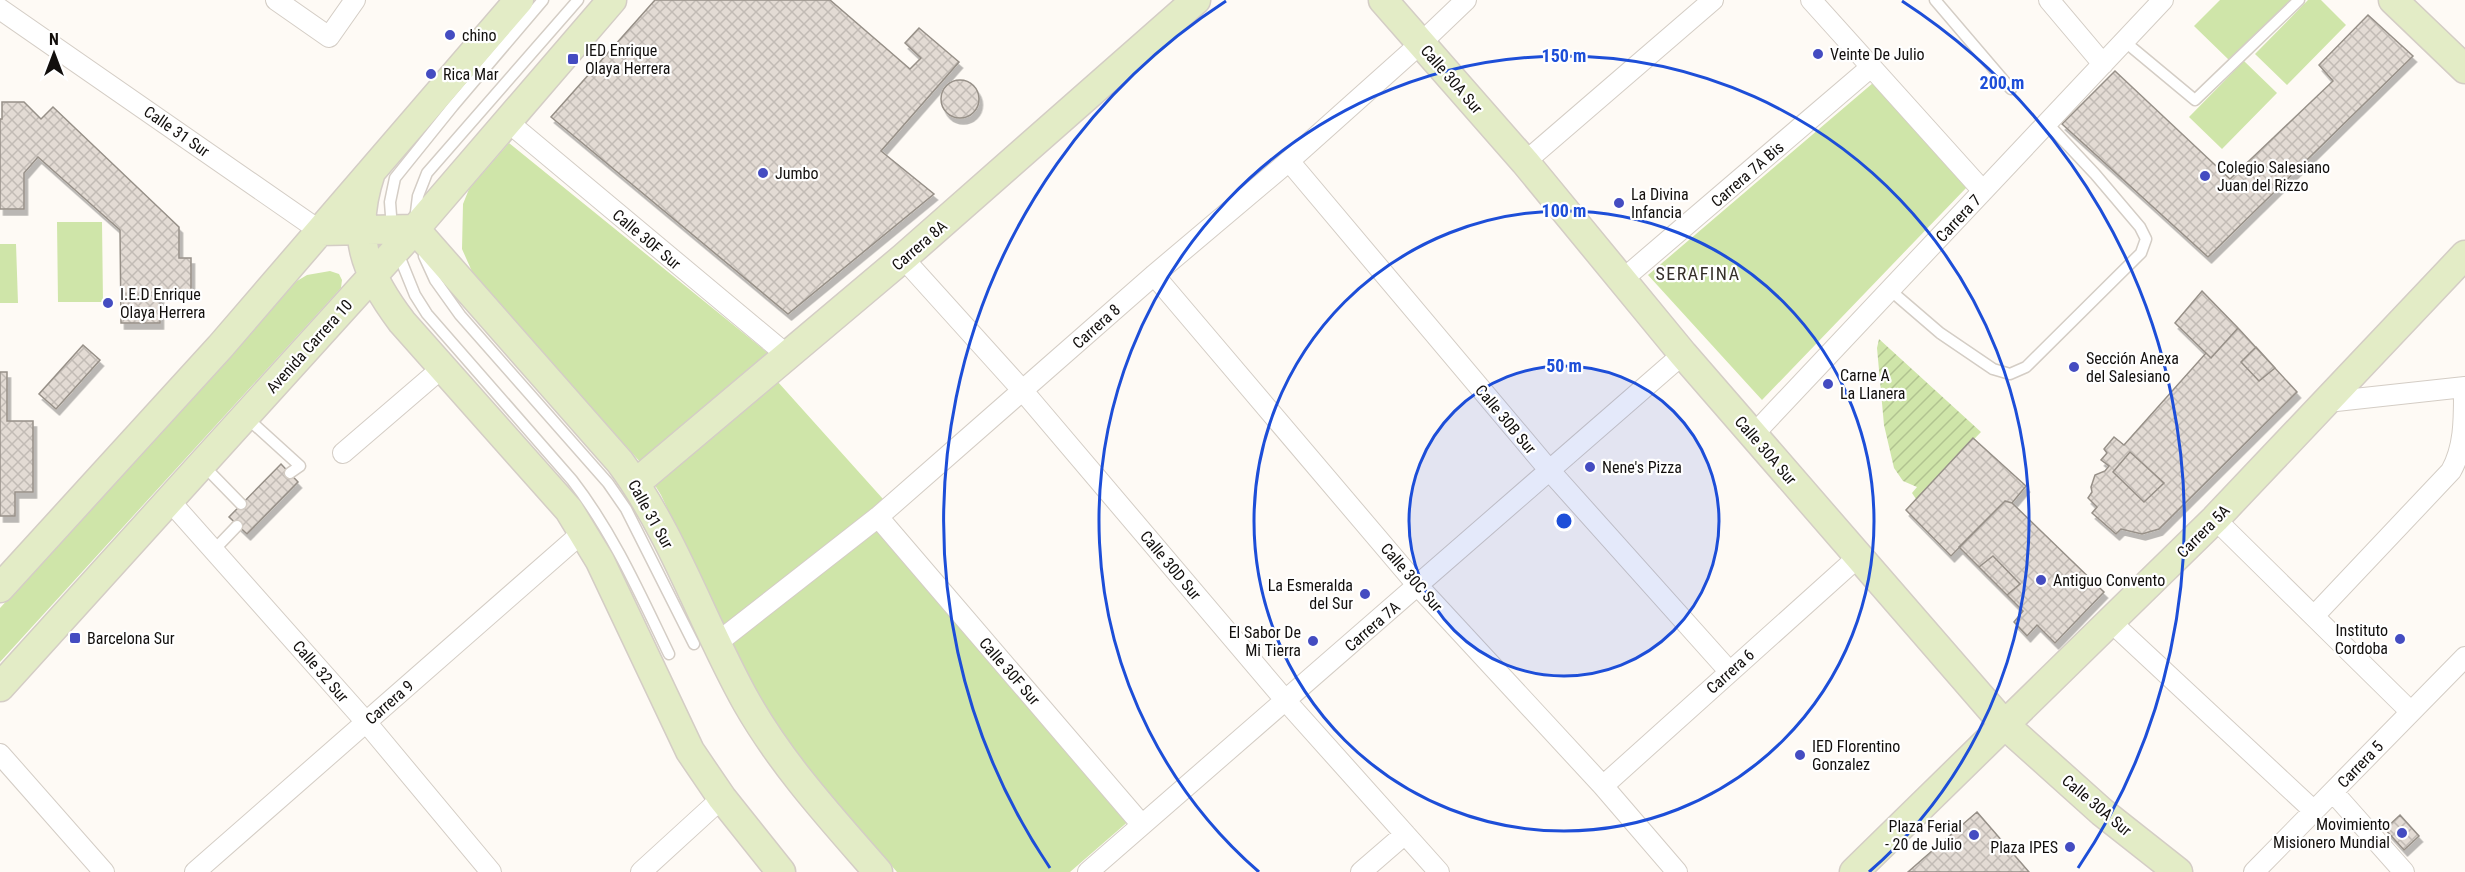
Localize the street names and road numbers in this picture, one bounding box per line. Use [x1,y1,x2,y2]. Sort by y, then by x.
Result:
street label: Calle 30A Sur [1417,41,1487,118]
street label: Calle 31 Sur [140,102,213,161]
street label: Carrera 7A Bis [1707,138,1788,211]
street label: Carrera 7 [1932,191,1985,246]
street label: Calle 30F Sur [609,205,685,274]
street label: Carrera 8A [888,216,951,274]
street label: Avenida Carrera 10 [262,296,356,397]
street label: Carrera 8 [1069,300,1124,353]
street label: Calle 30B Sur [1471,381,1540,458]
street label: Calle 30A Sur [1731,412,1801,489]
street label: Calle 31 Sur [624,477,677,552]
street label: Carrera 5A [2173,501,2234,562]
street label: Calle 30D Sur [1136,527,1205,604]
street label: Calle 30C Sur [1377,539,1447,616]
street label: Carrera 7A [1341,597,1404,655]
street label: Calle 30F Sur [975,634,1044,709]
street label: Calle 32 Sur [289,637,353,706]
street label: Carrera 6 [1703,645,1758,698]
street label: Carrera 9 [361,676,417,728]
street label: Carrera 5 [2334,737,2387,792]
street label: Calle 30A Sur [2058,771,2135,840]

